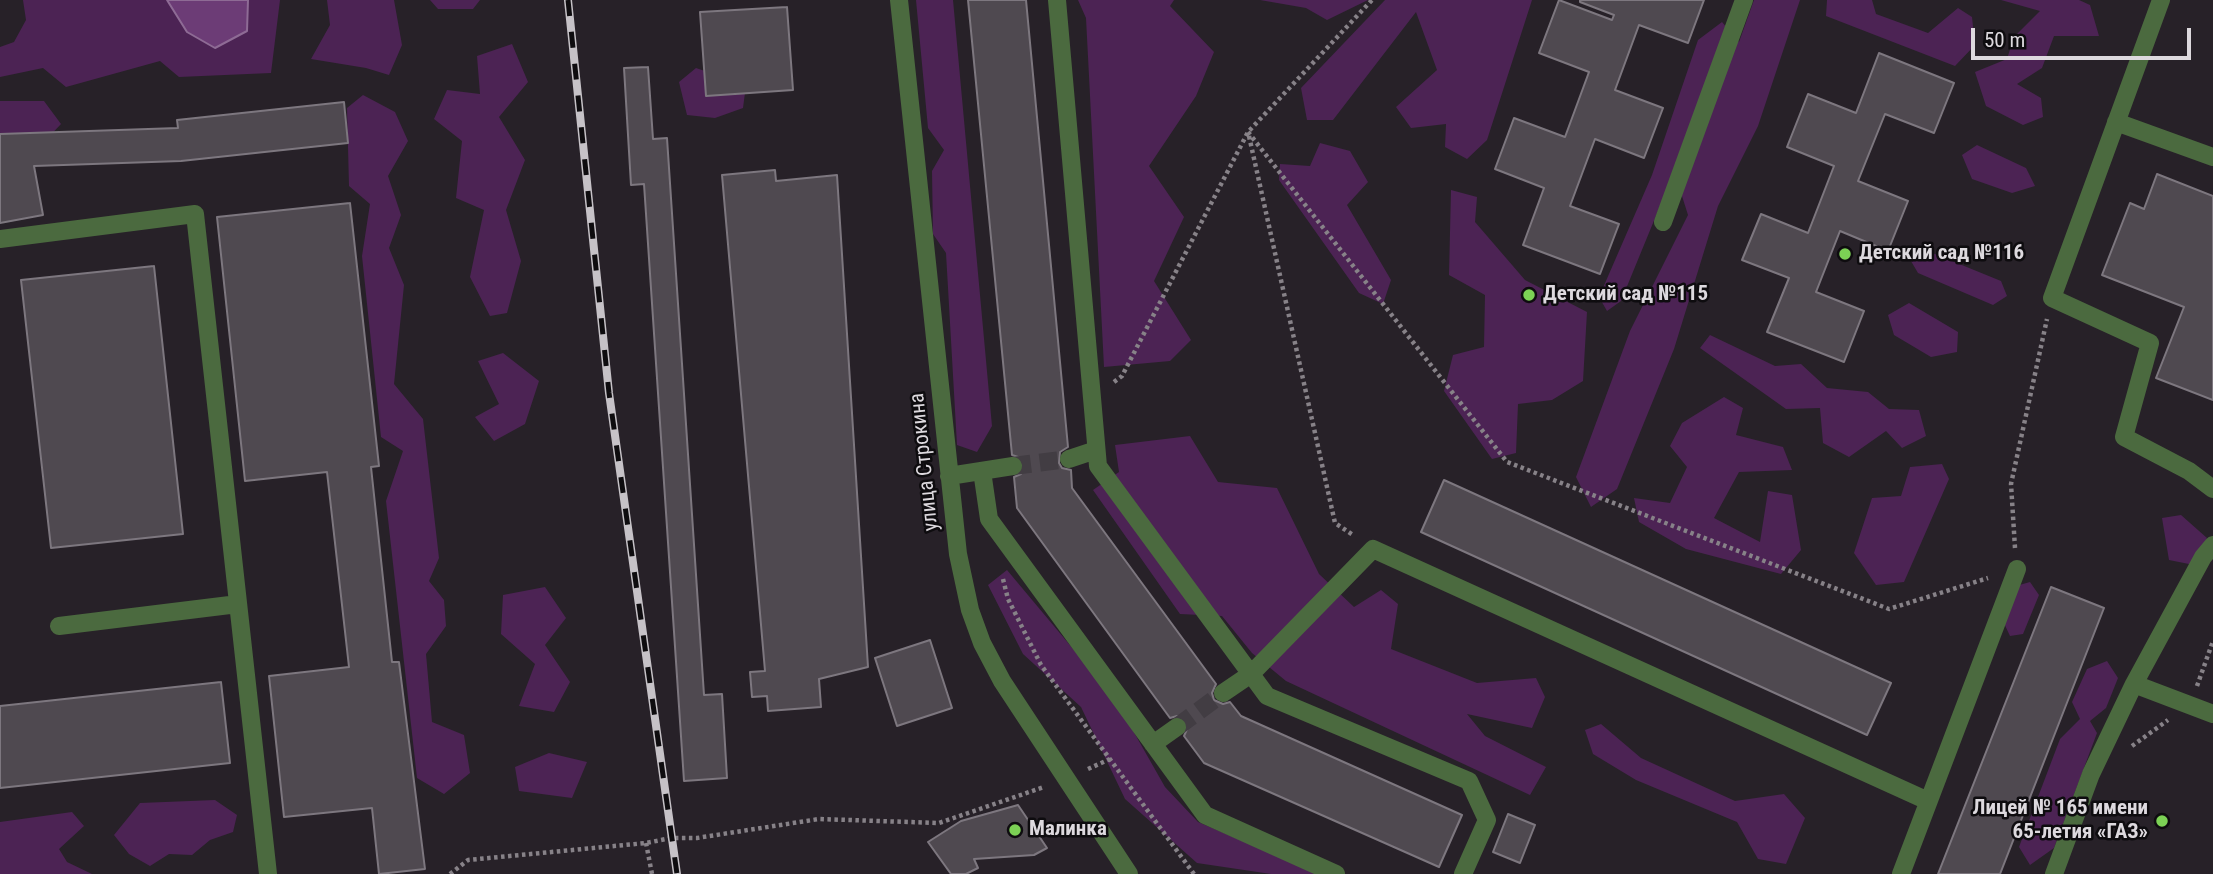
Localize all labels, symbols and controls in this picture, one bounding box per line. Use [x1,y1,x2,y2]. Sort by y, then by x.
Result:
scale bar [1975,14,2196,58]
text: 50 m [1984,28,2025,52]
place label: Детский сад №116 [1859,241,2024,267]
marker: Детский сад №116 [1837,246,1853,262]
place label: Детский сад №115 [1543,282,1708,308]
marker: Детский сад №115 [1521,287,1537,303]
street label: улица Строкина [905,392,945,532]
place label: Лицей № 165 имени 65-летия «ГАЗ» [1973,796,2148,846]
marker: Лицей № 165 имени 65-летия «ГАЗ» [2154,813,2170,829]
place label: Малинка [1029,817,1107,843]
marker: Малинка [1007,822,1023,838]

